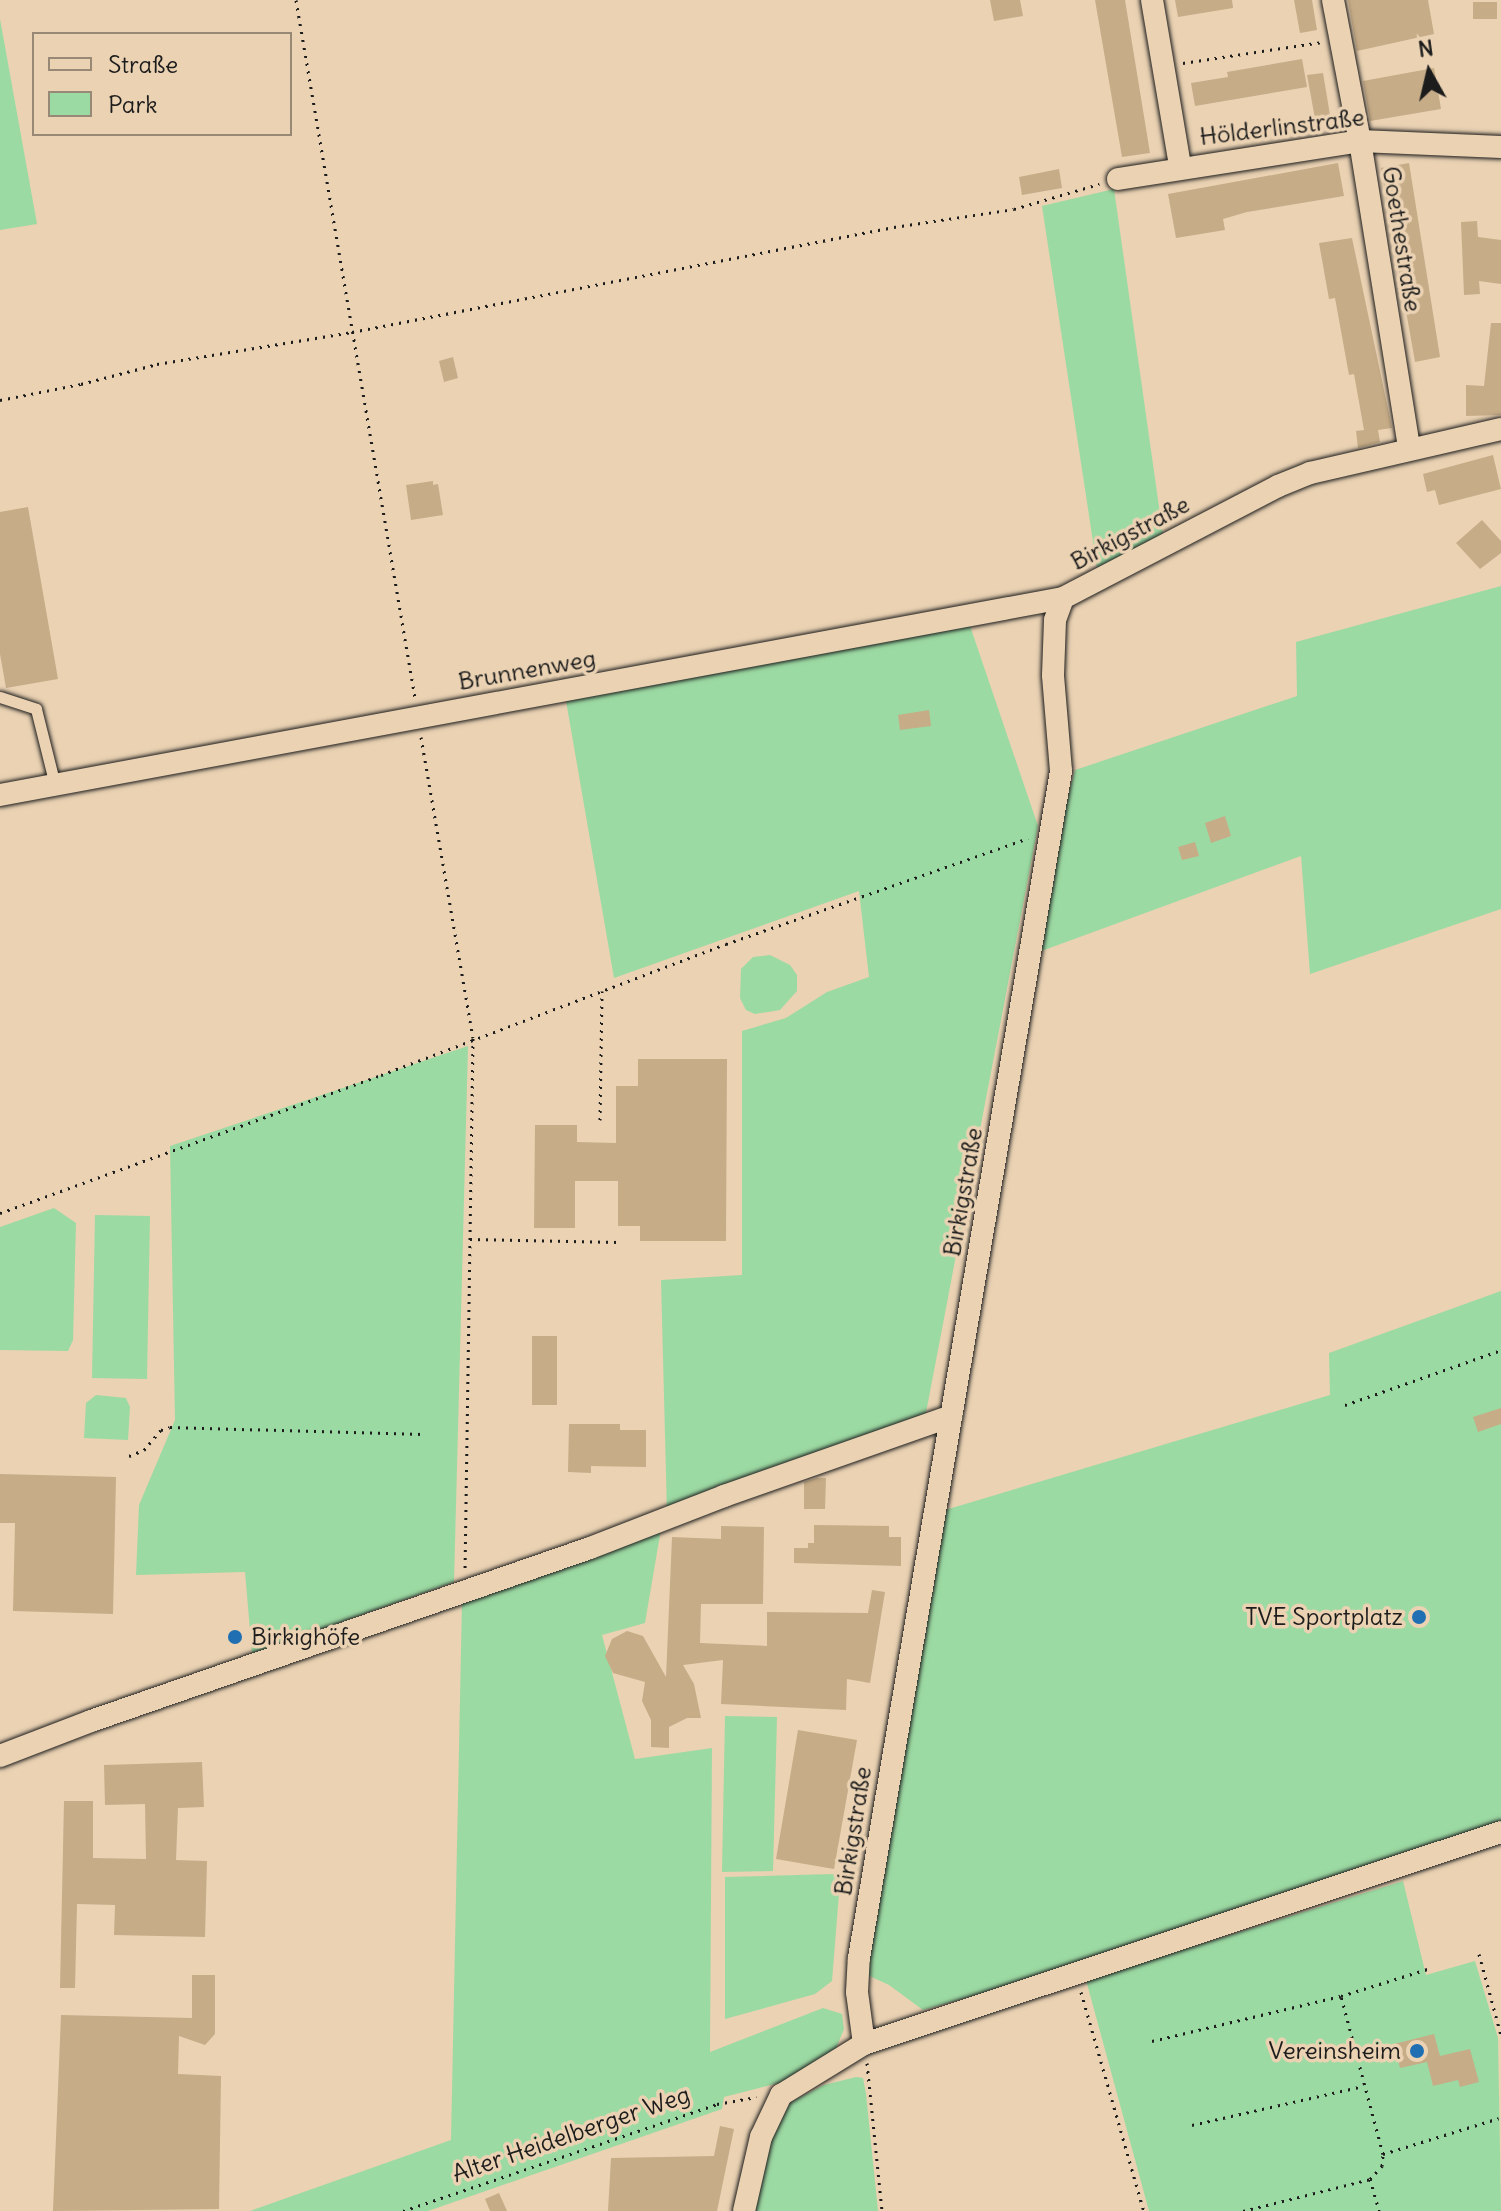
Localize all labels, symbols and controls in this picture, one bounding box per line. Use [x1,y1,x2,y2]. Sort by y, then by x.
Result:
legend [32,32,292,136]
north arrow [1389,32,1469,112]
text: N [1416,33,1435,63]
text: Straße [108,49,178,79]
text: Park [108,89,158,119]
street label: Hölderlinstraße [1198,103,1366,151]
street label: Goethestraße [1376,164,1428,314]
street label: Birkigstraße [1066,490,1194,576]
street label: Brunnenweg [456,644,598,696]
street label: Birkigstraße [938,1125,988,1259]
place label: TVE Sportplatz [1245,1603,1403,1631]
marker: TVE Sportplatz [1410,1608,1428,1626]
place label: Birkighöfe [251,1623,360,1651]
marker: Birkighöfe [226,1628,244,1646]
street label: Birkigstraße [829,1764,877,1898]
place label: Vereinsheim [1269,2037,1401,2065]
marker: Vereinsheim [1408,2042,1426,2060]
street label: Alter Heidelberger Weg [448,2080,694,2188]

